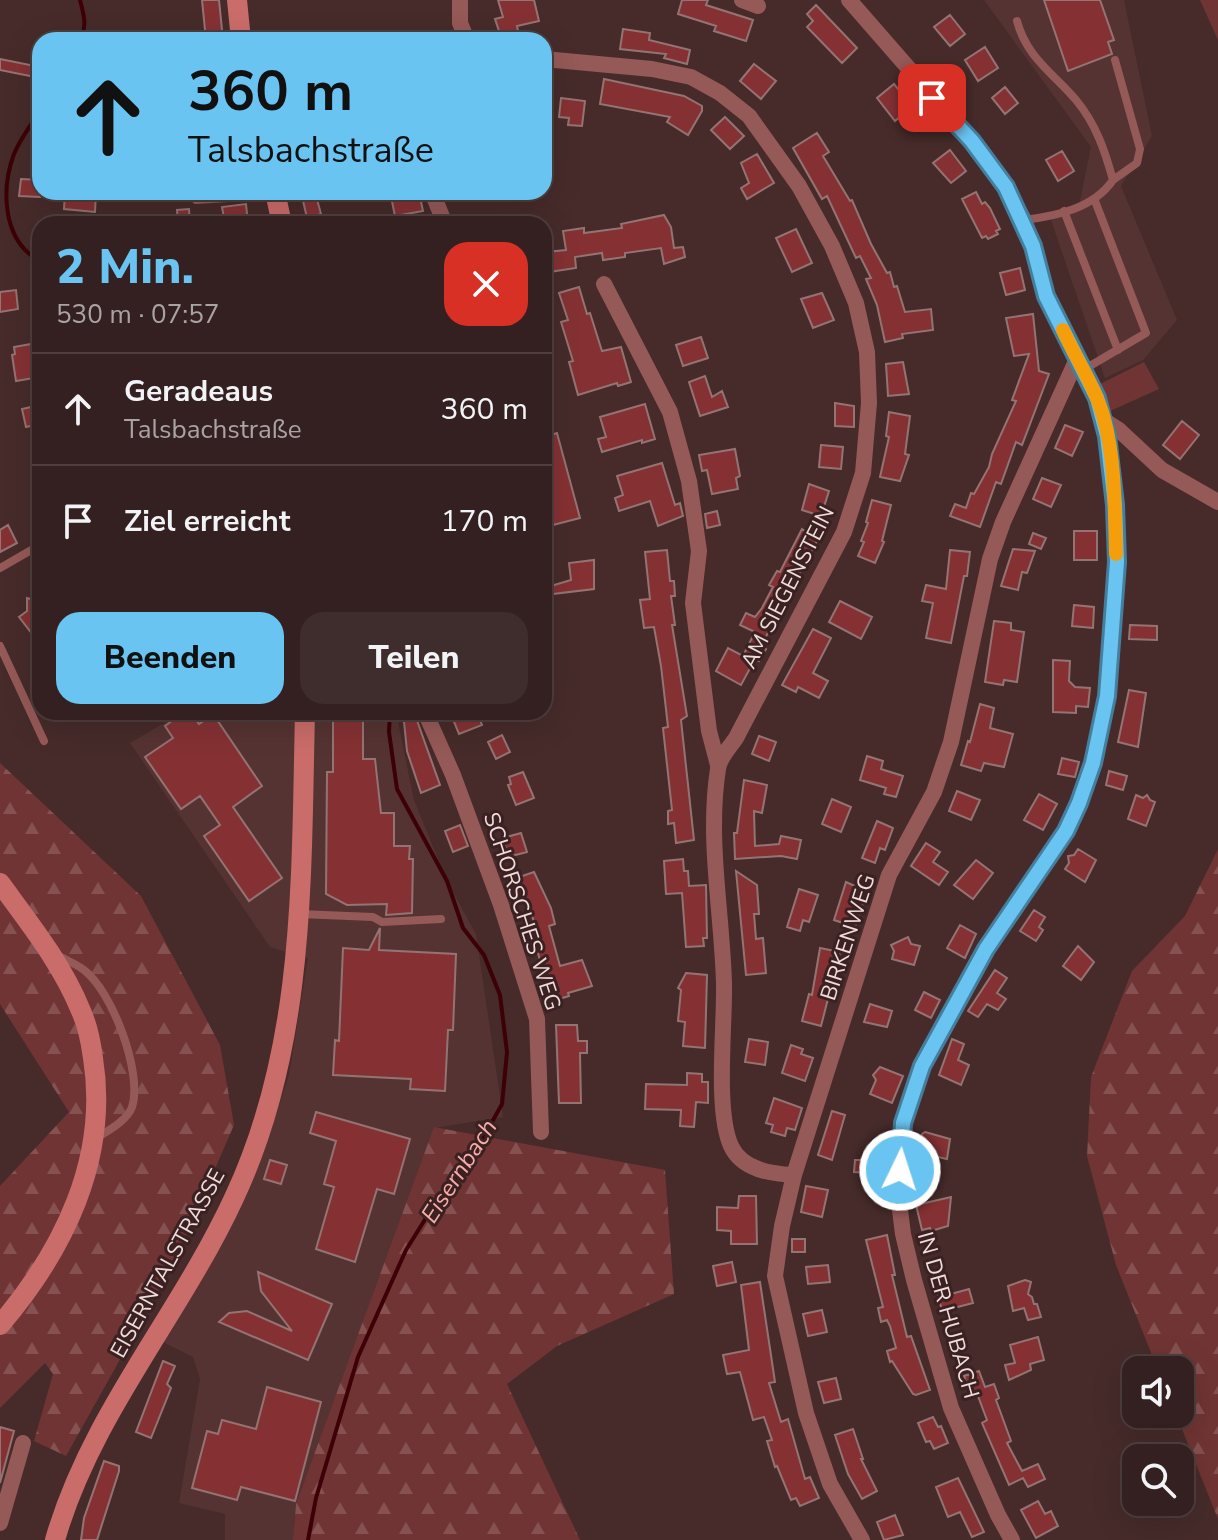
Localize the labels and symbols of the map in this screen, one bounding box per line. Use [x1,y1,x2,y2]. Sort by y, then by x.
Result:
pin [898,64,966,132]
street label: AM SIEGENSTEIN [734,501,842,674]
street label: SCHORSCHES WEG [476,808,568,1014]
street label: BIRKENWEG [813,870,882,1004]
water label: Eisernbach [414,1113,504,1229]
position arrow [858,1128,942,1212]
street label: EISERNTALSTRASSE [103,1164,232,1363]
street label: IN DER HUBACH [910,1229,986,1402]

